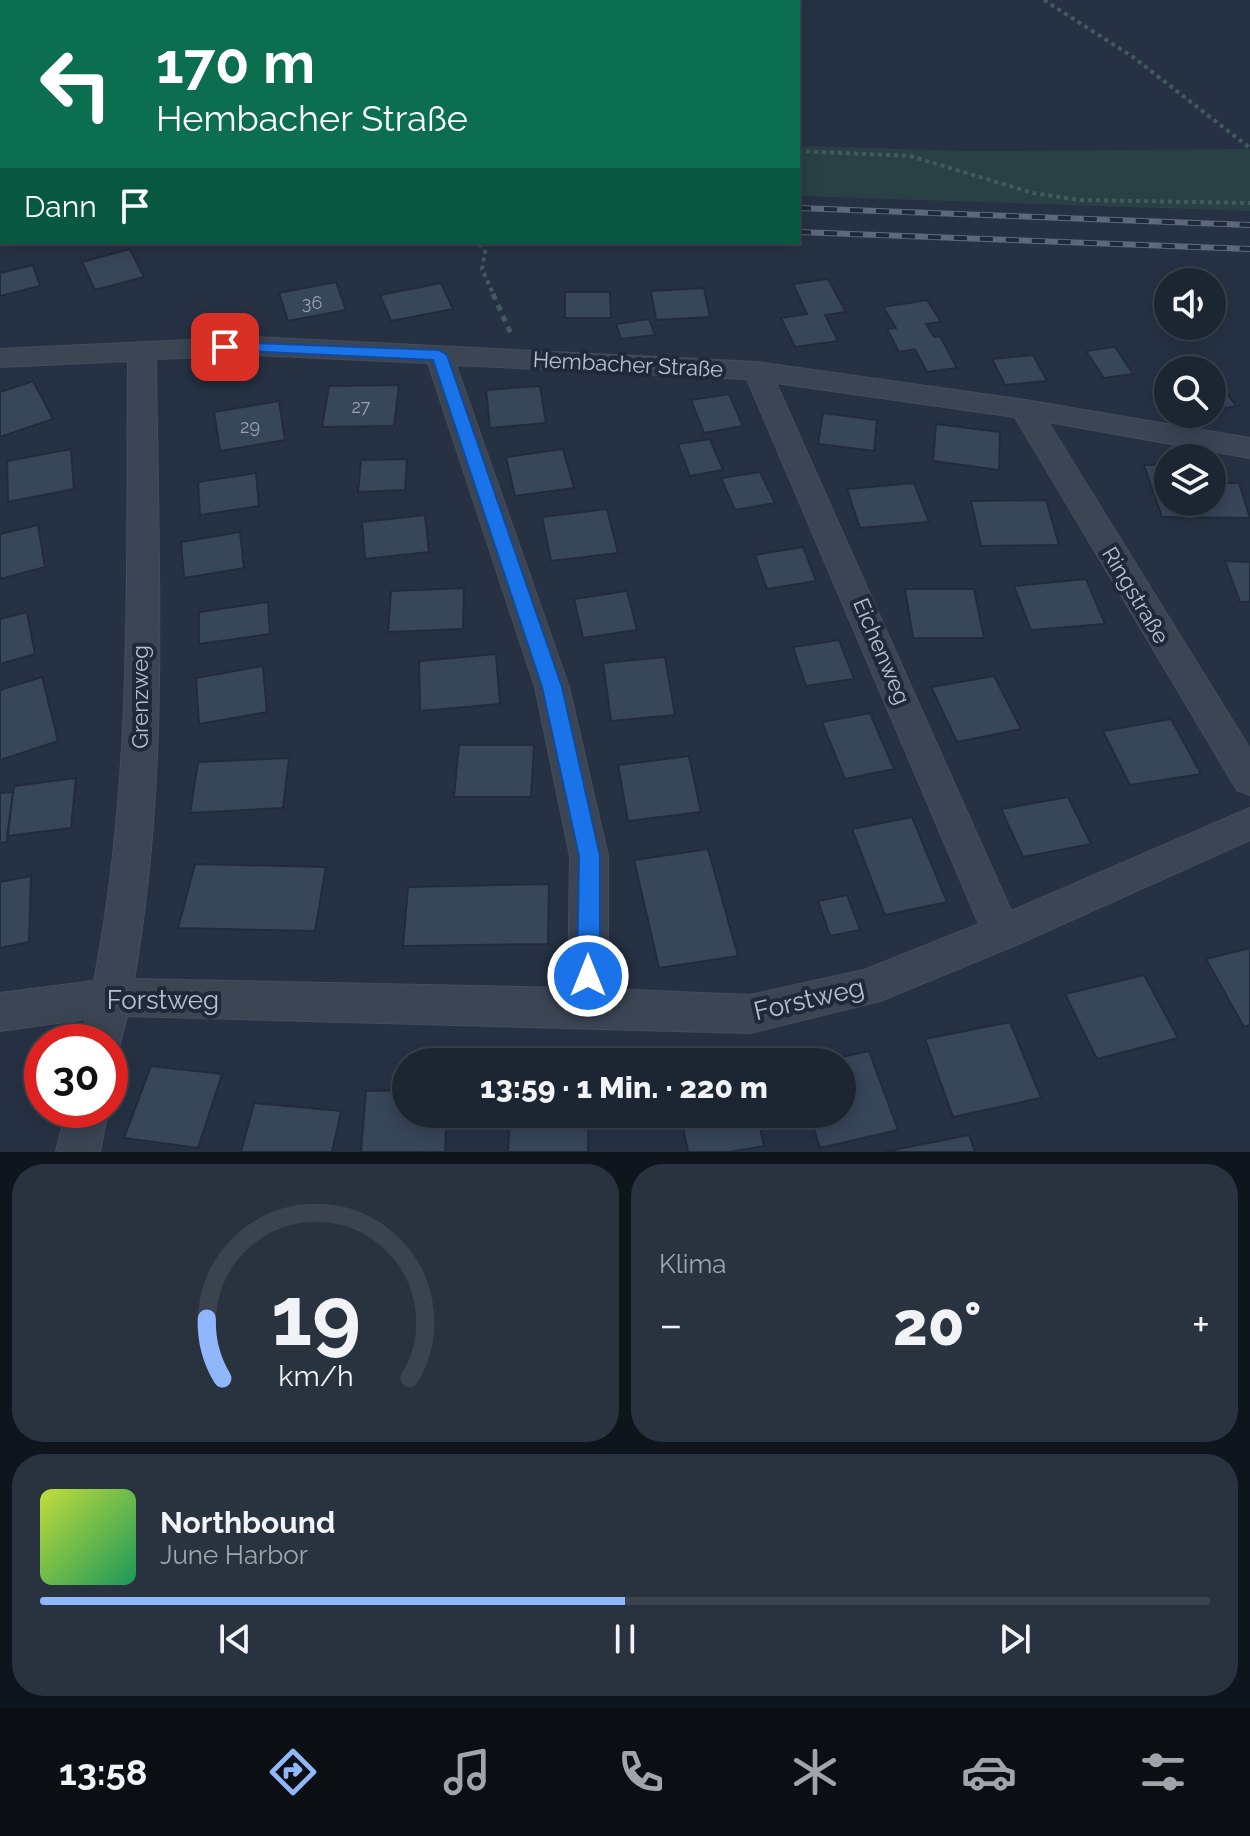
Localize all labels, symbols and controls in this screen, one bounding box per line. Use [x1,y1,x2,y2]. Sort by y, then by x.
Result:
text: 170 m [156,30,315,96]
icon: left [24,32,128,136]
text: Hembacher Straße [156,97,468,139]
icon: arrive [113,184,157,228]
text: Dann [24,189,97,224]
map controls [1154,268,1226,516]
button: sound [1154,268,1226,340]
house number: 36 [302,292,322,313]
pin [191,313,259,381]
icon: arrive [203,325,247,369]
street label: Hembacher Straße [532,346,724,382]
button: search [1154,356,1226,428]
house number: 27 [351,396,371,417]
house number: 29 [240,416,260,437]
button: layers [1154,444,1226,516]
street label: Ringstraße [1097,542,1175,648]
street label: Eichenweg [848,594,916,708]
street label: Grenzweg [127,645,153,749]
position arrow [546,934,630,1018]
street label: Forstweg [751,972,867,1026]
street label: Forstweg [107,985,219,1015]
speed limit sign: 30 [24,1024,128,1128]
text: 13:59 · 1 Min. · 220 m [480,1070,768,1105]
text: Klima [659,1249,727,1279]
text: 19 [270,1267,361,1364]
text: 20° [893,1289,981,1359]
text: − [659,1299,683,1350]
text: + [1192,1299,1210,1350]
text: km/h [278,1359,353,1393]
text: Northbound [160,1505,335,1540]
text: June Harbor [160,1540,308,1570]
icon: previous [213,1617,257,1661]
icon: pause [603,1617,647,1661]
icon: next [993,1617,1037,1661]
icon: directions [265,1744,321,1800]
icon: music [439,1744,495,1800]
icon: phone [613,1744,669,1800]
icon: climate [787,1744,843,1800]
icon: car [961,1744,1017,1800]
icon: filters [1135,1744,1191,1800]
text: 13:58 [59,1751,147,1793]

